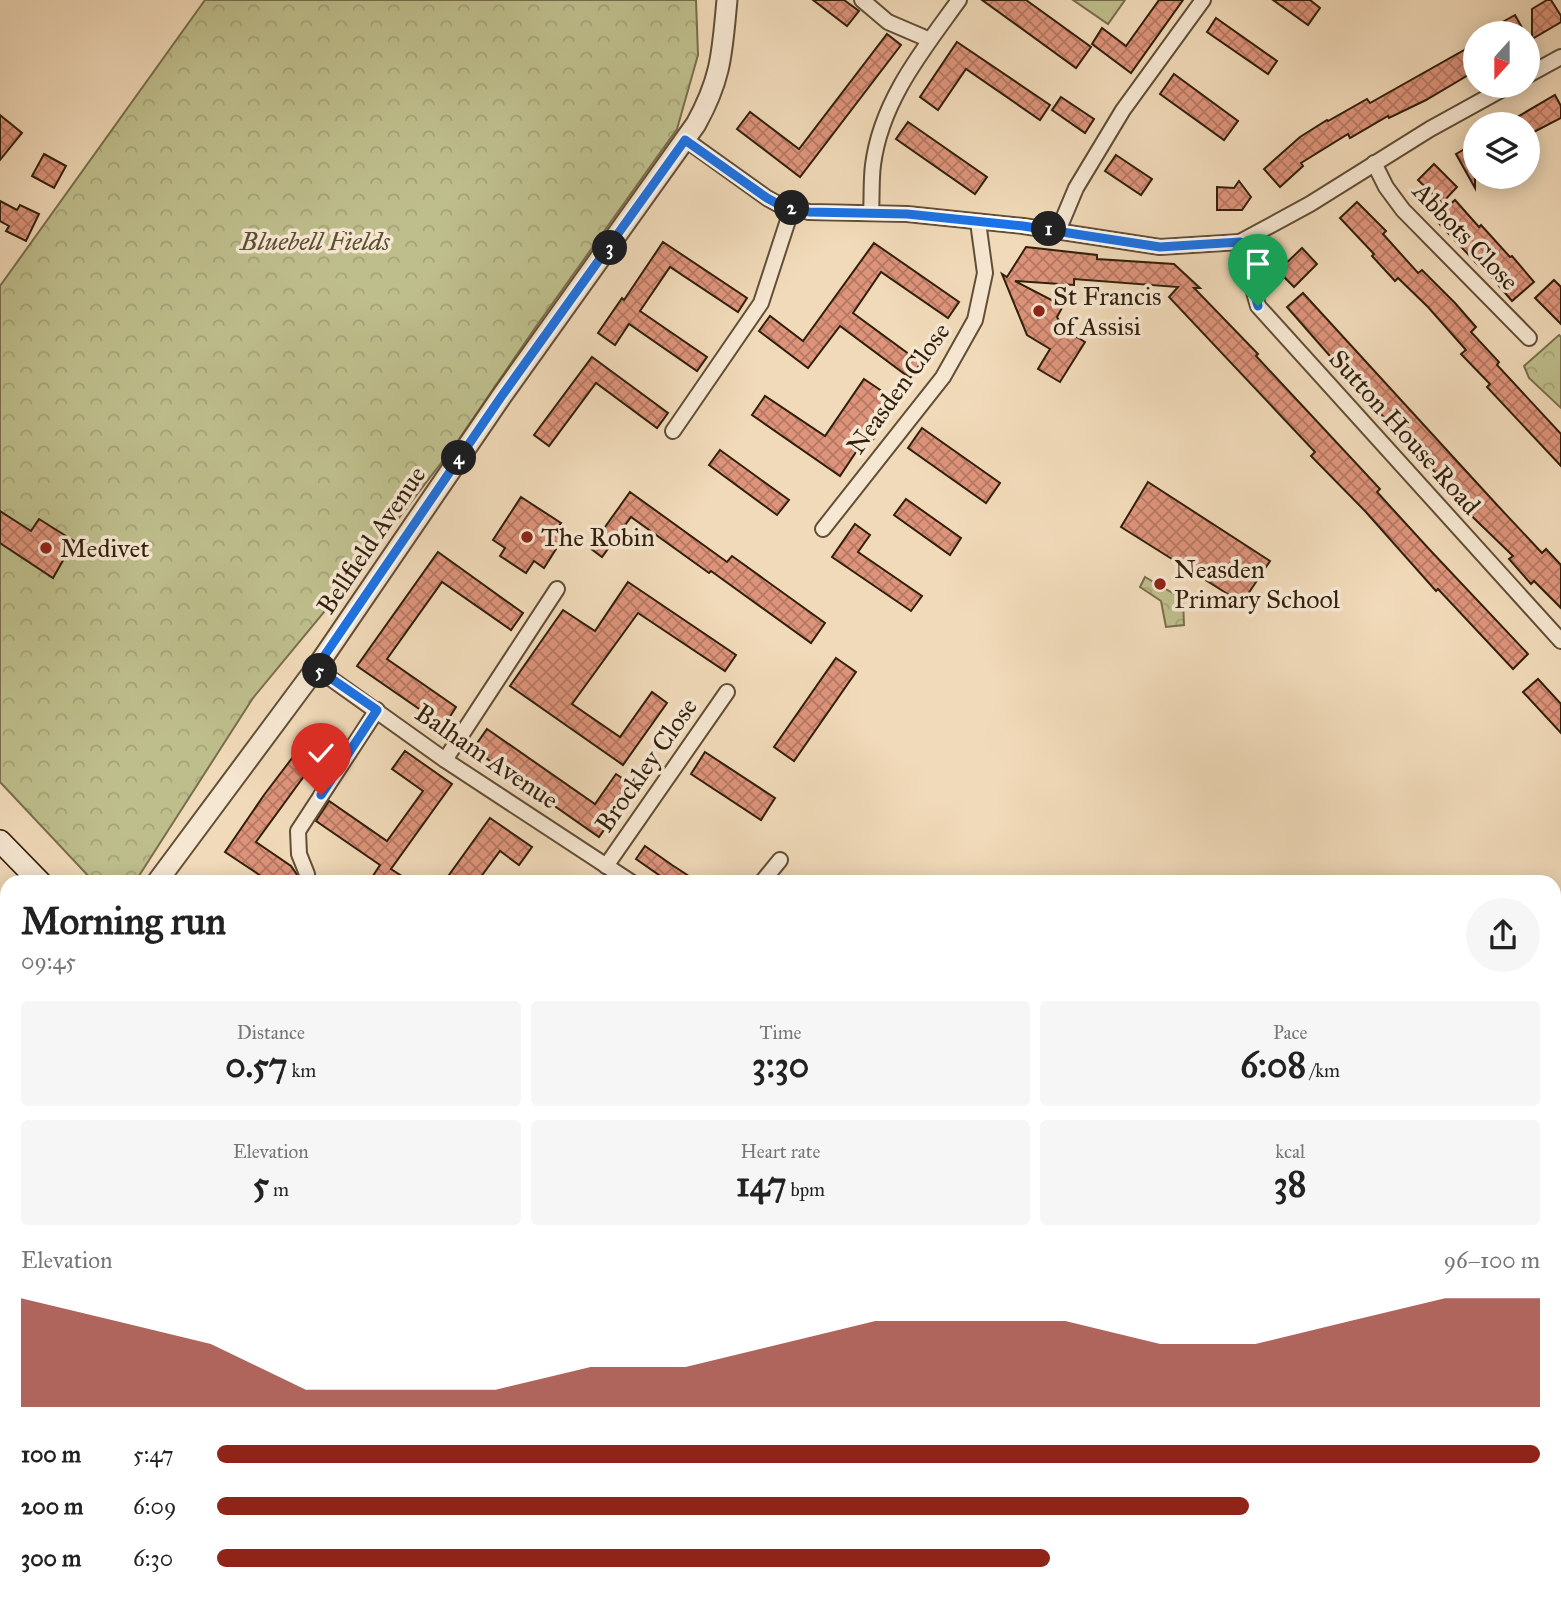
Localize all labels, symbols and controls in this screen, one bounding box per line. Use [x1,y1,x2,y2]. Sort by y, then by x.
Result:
north arrow [1463,21,1540,98]
map controls [1463,21,1540,189]
button: layers [1463,112,1540,189]
street label: Abbots Close [1406,174,1526,297]
pin: 2 [774,190,810,226]
text: 2 [787,196,796,219]
pin: 1 [1032,212,1066,246]
text: 1 [1045,217,1052,240]
park label: Bluebell Fields [239,225,390,257]
pin: 3 [592,230,628,266]
pin [1228,234,1288,306]
text: 3 [606,236,613,259]
icon: arrive [1239,245,1277,283]
place label: St Francis of Assisi [1053,280,1162,342]
marker: St Francis of Assisi [1031,303,1047,319]
street label: Neasden Close [840,316,957,460]
street label: Sutton House Road [1323,343,1487,521]
pin: 4 [442,440,476,476]
text: 4 [453,446,464,469]
street label: Bellfield Avenue [310,460,432,620]
place label: The Robin [541,521,655,553]
marker: The Robin [519,529,535,545]
place label: Medivet [60,532,149,564]
marker: Medivet [38,540,54,556]
place label: Neasden Primary School [1174,553,1340,615]
marker: Neasden Primary School [1152,576,1168,592]
pin: 5 [302,654,338,688]
text: 5 [315,659,324,682]
street label: Brockley Close [588,692,704,838]
street label: Balham Avenue [409,696,565,816]
pin [291,723,351,795]
icon: check [302,734,340,772]
text: Morning run [21,898,226,944]
button: share [1466,898,1540,972]
text: 09:45 [21,947,76,975]
text: Distance [237,1021,305,1044]
text: Time [759,1021,802,1044]
text: Pace [1273,1021,1307,1044]
text: 0.57 [225,1044,287,1087]
text: 3:30 [752,1044,809,1087]
text: 6:08 [1240,1044,1306,1087]
text: km [287,1059,316,1082]
text: /km [1306,1059,1340,1082]
text: Elevation [233,1140,309,1163]
text: Heart rate [741,1140,820,1163]
text: kcal [1275,1140,1305,1163]
text: 5 [253,1163,269,1206]
text: 147 [736,1163,786,1206]
text: 38 [1274,1163,1306,1206]
text: m [269,1178,289,1201]
text: bpm [786,1178,825,1201]
text: Elevation [21,1246,112,1274]
text: 96–100 m [1444,1246,1540,1274]
text: 100 m [21,1440,81,1468]
text: 5:47 [133,1440,174,1468]
text: 200 m [21,1492,83,1520]
text: 6:09 [133,1492,176,1520]
text: 300 m [21,1544,81,1572]
text: 6:30 [133,1544,173,1572]

